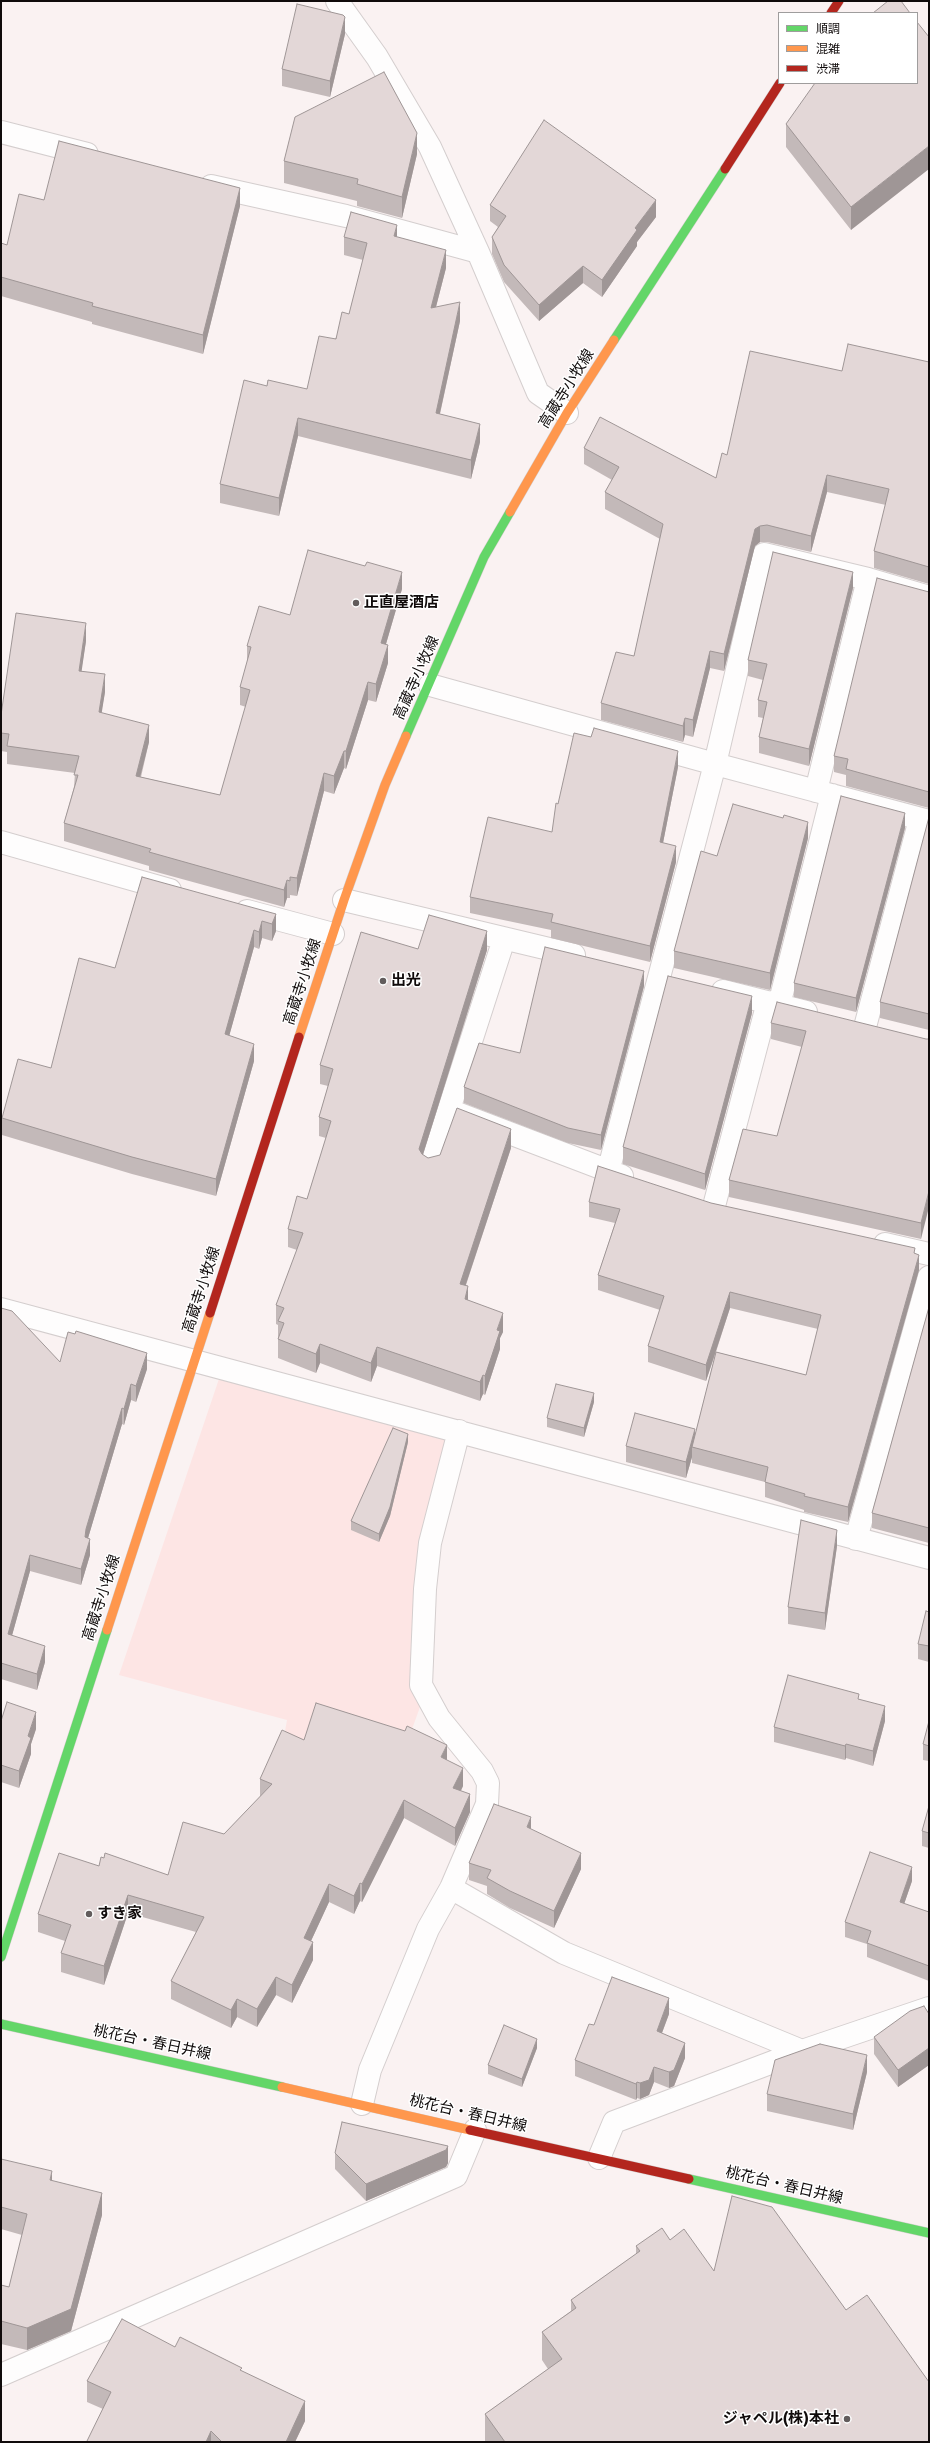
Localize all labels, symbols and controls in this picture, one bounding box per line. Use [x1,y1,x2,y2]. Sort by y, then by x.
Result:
legend [778,12,918,84]
text: 順調 [816,22,840,37]
text: 混雑 [816,42,840,57]
text: 渋滞 [816,62,840,77]
street label: 高蔵寺小牧線 [536,346,598,432]
place label: 正直屋酒店 [364,594,439,612]
marker: 正直屋酒店 [351,598,361,608]
street label: 高蔵寺小牧線 [390,633,444,723]
street label: 高蔵寺小牧線 [281,936,325,1028]
place label: 出光 [391,972,421,990]
marker: 出光 [378,976,388,986]
street label: 高蔵寺小牧線 [180,1244,224,1336]
street label: 高蔵寺小牧線 [80,1552,124,1644]
place label: すき家 [97,1905,142,1923]
marker: すき家 [84,1909,94,1919]
street label: 桃花台・春日井線 [91,2022,213,2064]
street label: 桃花台・春日井線 [408,2092,528,2136]
street label: 桃花台・春日井線 [724,2164,844,2208]
place label: ジャペル(株)本社 [723,2410,839,2428]
marker: ジャペル(株)本社 [842,2414,852,2424]

